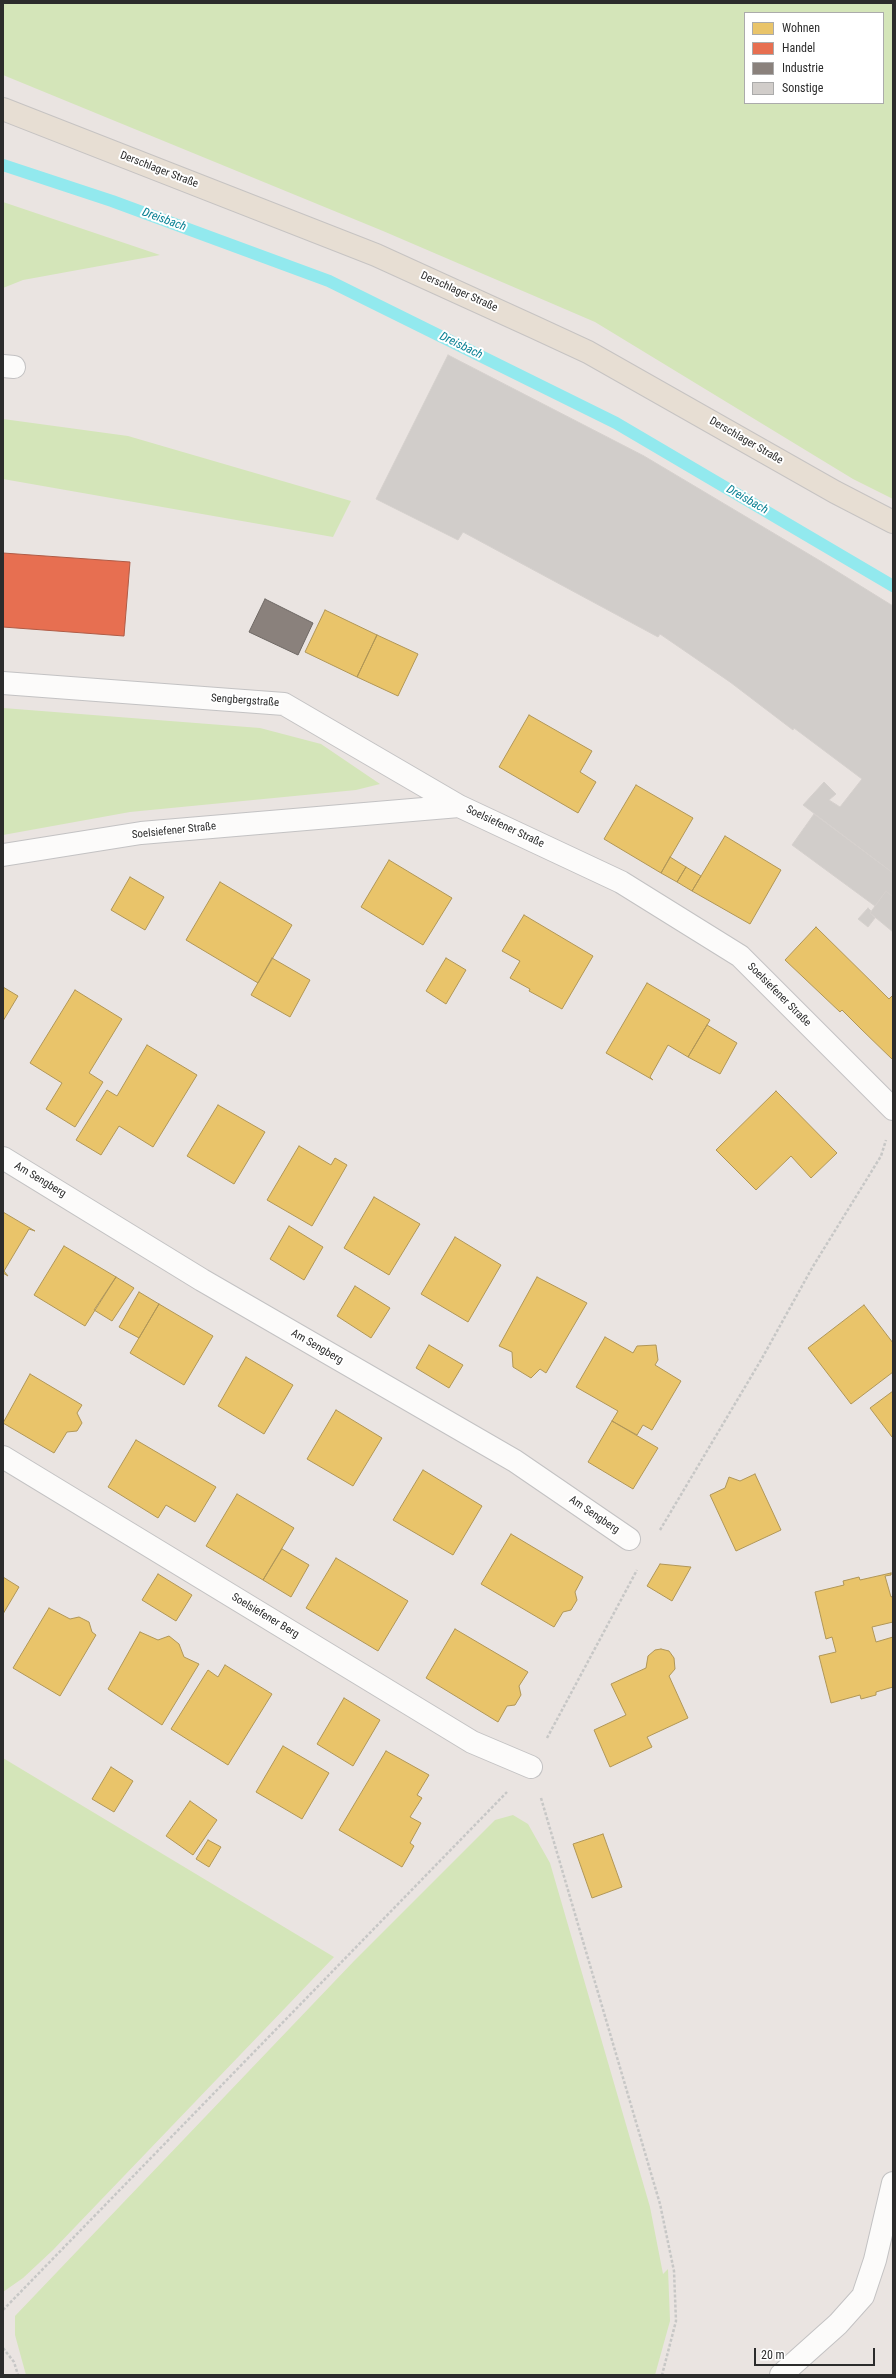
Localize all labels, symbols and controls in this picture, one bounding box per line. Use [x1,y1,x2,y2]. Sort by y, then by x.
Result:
legend [744,12,884,104]
text: Wohnen [782,21,820,35]
text: Handel [782,41,815,55]
text: Industrie [782,61,824,75]
text: Sonstige [782,81,823,95]
street label: Derschlager Straße [118,149,200,191]
water label: Dreisbach [140,205,188,235]
street label: Derschlager Straße [419,269,499,315]
water label: Dreisbach [437,329,485,363]
street label: Derschlager Straße [707,415,785,467]
water label: Dreisbach [724,482,770,518]
street label: Sengbergstraße [210,692,280,710]
street label: Soelsiefener Straße [464,803,546,851]
street label: Soelsiefener Straße [131,820,217,842]
street label: Soelsiefener Straße [744,960,814,1030]
street label: Am Sengberg [12,1159,68,1201]
street label: Am Sengberg [289,1327,345,1367]
street label: Am Sengberg [566,1493,622,1537]
street label: Soelsiefener Berg [229,1591,301,1641]
scale bar [756,2340,877,2366]
text: 20 m [761,2348,785,2362]

